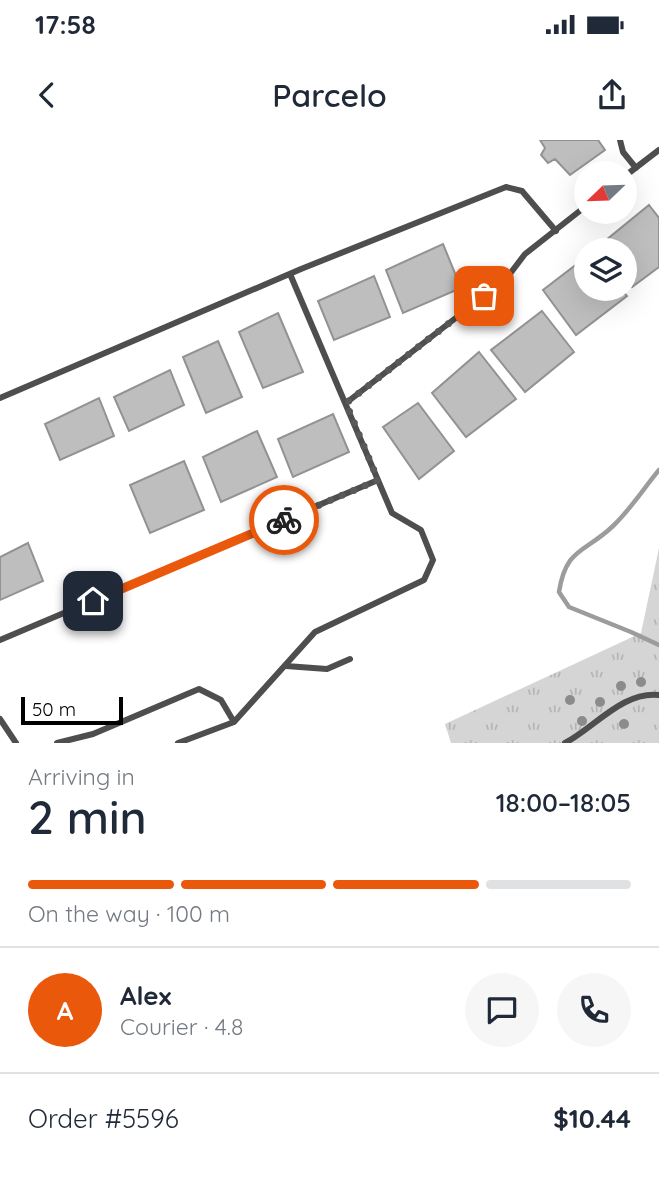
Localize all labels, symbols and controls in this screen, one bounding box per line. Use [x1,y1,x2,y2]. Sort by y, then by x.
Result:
text: 17:58 [35,8,96,41]
text: Parcelo [272,75,387,115]
icon: back [28,76,66,114]
icon: share [593,76,631,114]
north arrow [574,161,637,224]
map controls [574,161,637,301]
button: layers [574,238,637,301]
pin [454,266,514,326]
icon: bag [465,277,503,315]
courier [249,485,319,555]
icon: bike [265,501,303,539]
pin [63,571,123,631]
icon: home [74,582,112,620]
scale bar [21,694,122,726]
text: 50 m [32,697,76,721]
text: Arriving in [28,762,135,791]
text: 18:00–18:05 [496,786,631,819]
text: 2 min [28,788,147,846]
text: On the way · 100 m [28,899,230,928]
button: chat [465,973,539,1047]
button: phone [557,973,631,1047]
text: Alex [120,979,171,1012]
text: A [57,994,73,1027]
text: Courier · 4.8 [120,1012,243,1041]
text: Order #5596 [28,1102,179,1135]
text: $10.44 [553,1102,631,1135]

